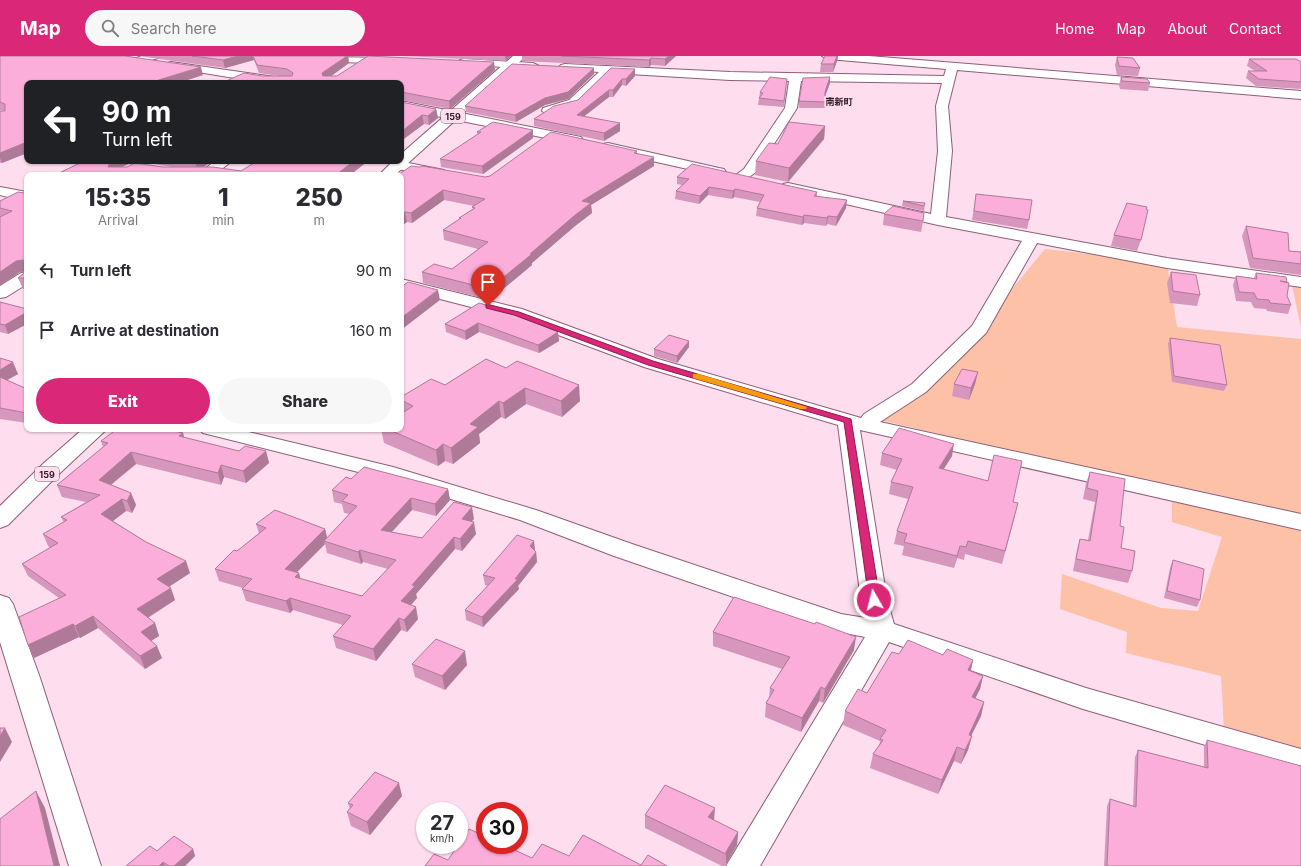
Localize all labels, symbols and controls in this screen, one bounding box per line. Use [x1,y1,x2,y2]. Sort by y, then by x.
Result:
search box [85,10,365,46]
text: Map [20,17,61,40]
icon: search [99,17,121,39]
text: Search here [131,19,216,38]
text: Home [1055,20,1094,37]
text: Map [1116,20,1146,37]
text: About [1168,20,1207,37]
text: Contact [1229,20,1281,37]
text: 90 m [102,95,171,129]
icon: left [36,96,88,148]
district label: 南新町 [825,96,853,107]
road number: 159 [441,109,465,123]
text: Turn left [102,129,172,150]
text: 15:35 [85,183,151,212]
text: 1 [218,183,229,212]
text: 250 [295,183,343,212]
text: Arrival [98,212,138,228]
text: min [212,212,234,228]
text: m [313,212,325,228]
icon: left [36,259,58,281]
text: Turn left [70,261,131,280]
text: 90 m [356,261,392,280]
pin [471,265,505,306]
icon: arrive [477,271,499,293]
icon: arrive [36,319,58,341]
text: Arrive at destination [70,321,219,340]
text: 160 m [350,321,392,340]
button: Exit [36,378,210,424]
button: Share [218,378,392,424]
road number: 159 [35,467,59,481]
position arrow [853,579,895,621]
speed limit sign: 30 [476,802,528,854]
text: 27 [430,811,454,835]
text: km/h [430,832,454,844]

